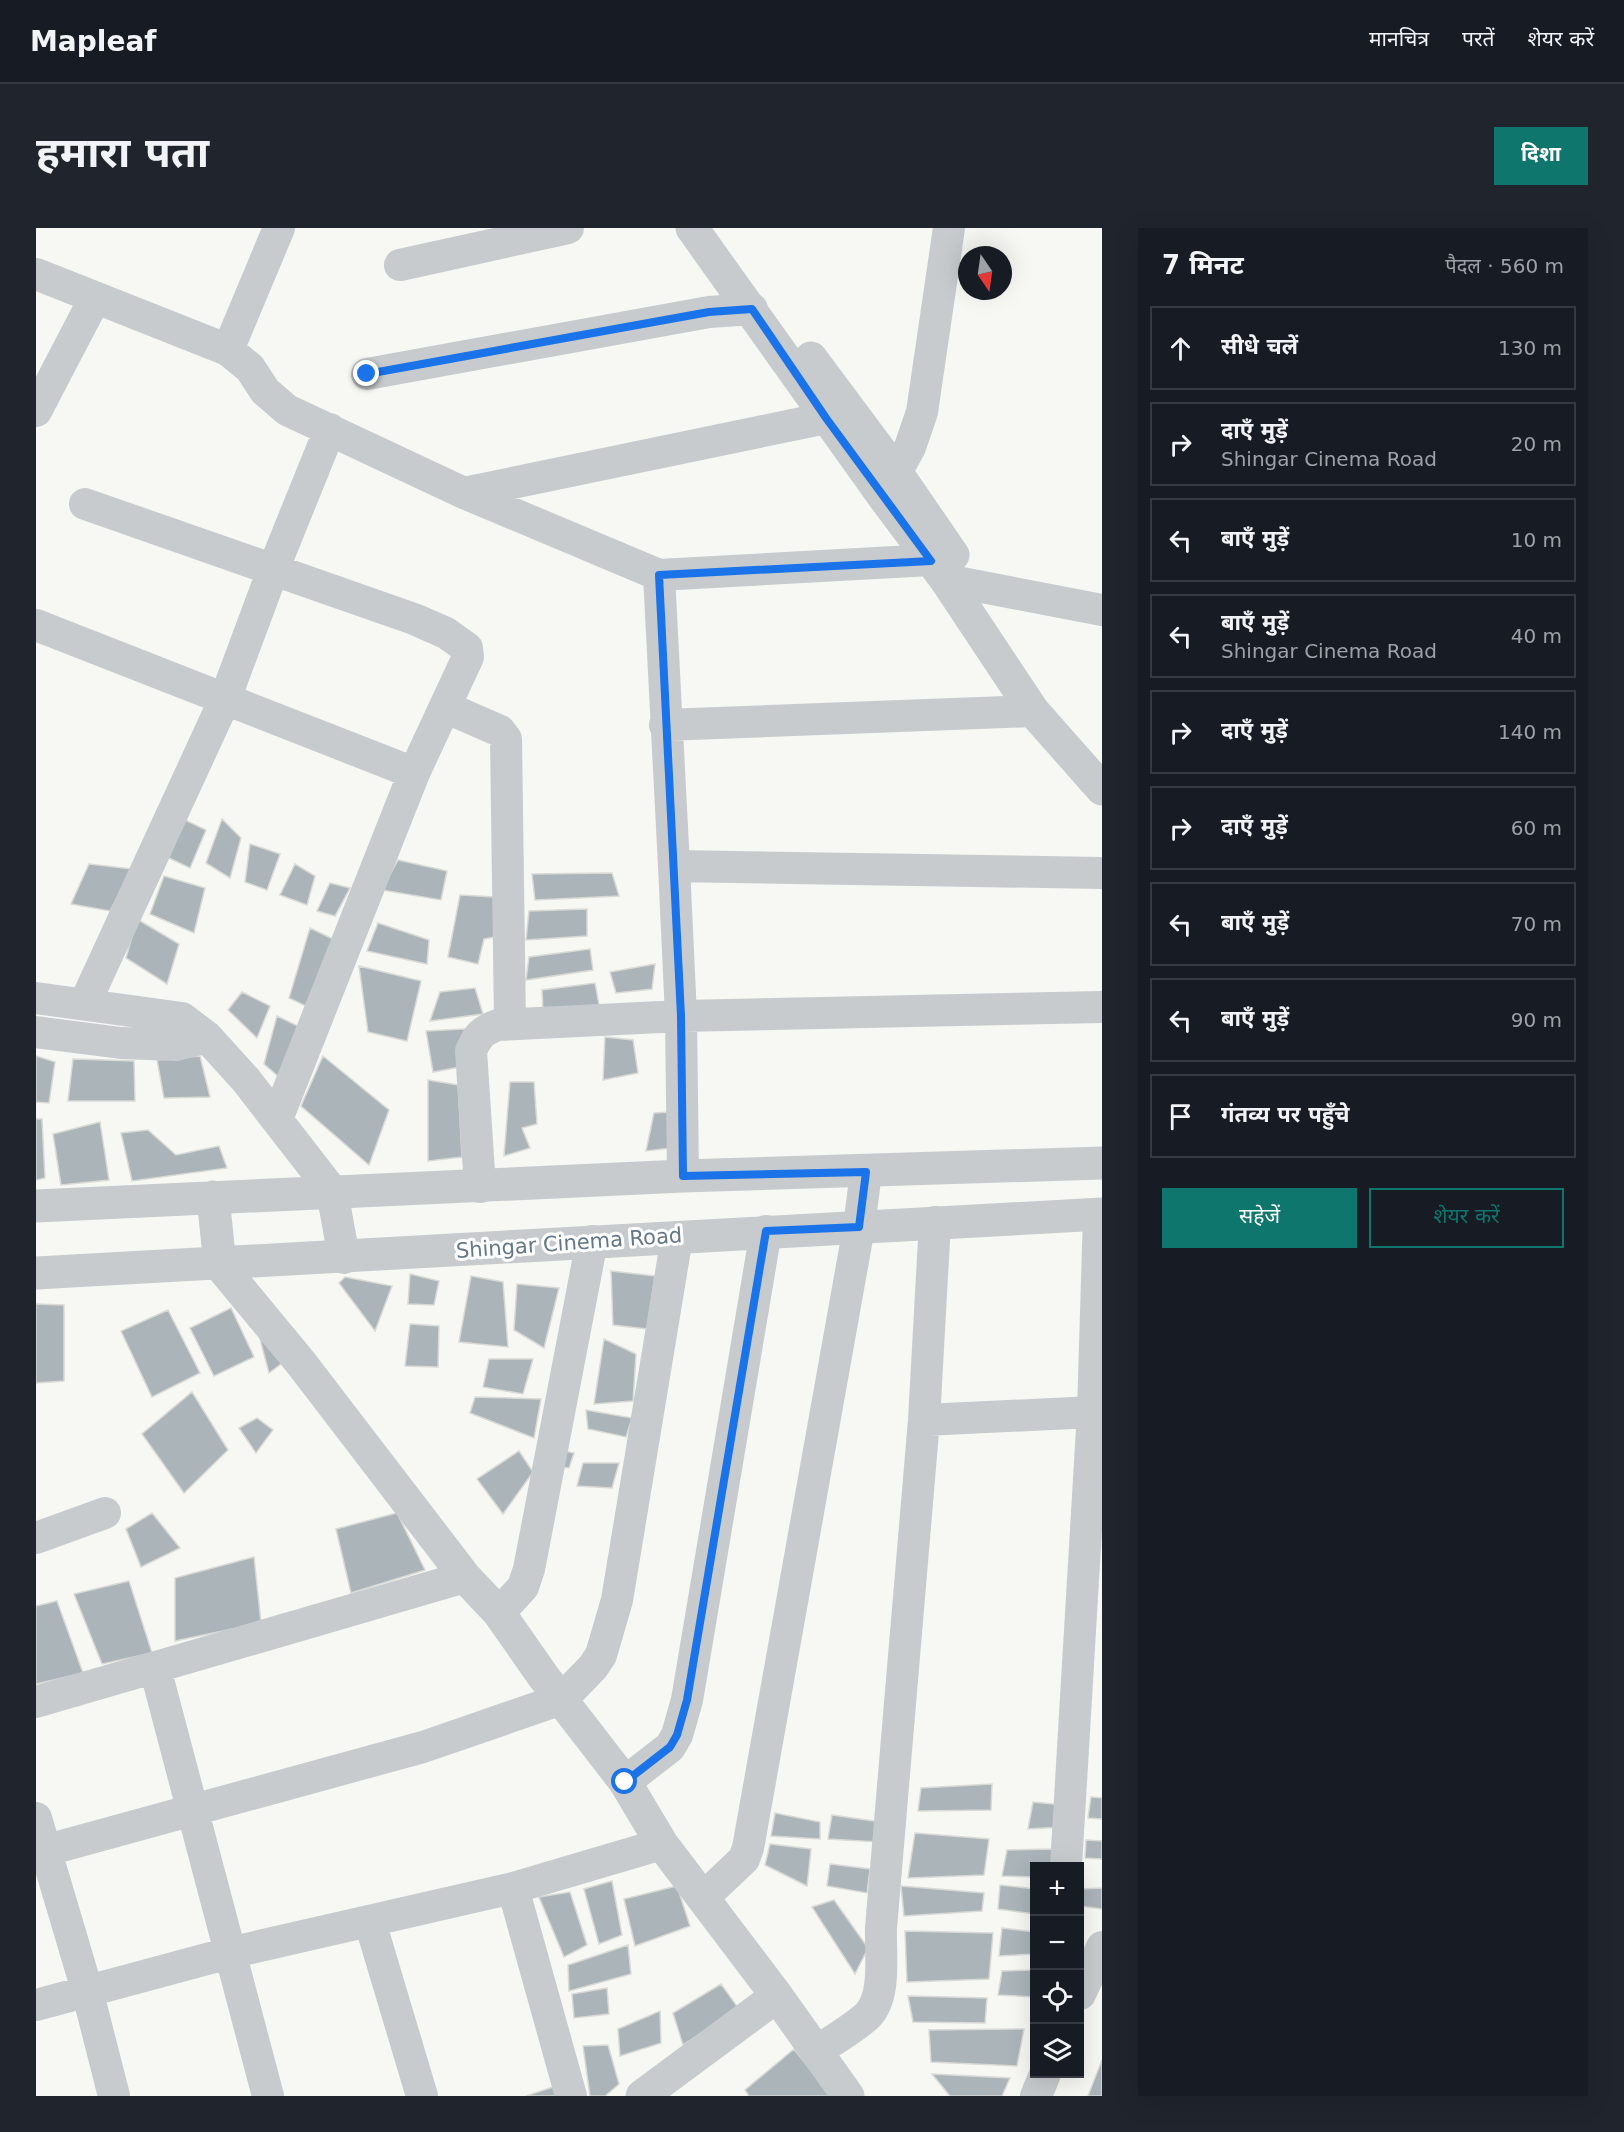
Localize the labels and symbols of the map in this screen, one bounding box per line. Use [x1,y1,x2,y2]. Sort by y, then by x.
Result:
north arrow [958,246,1012,300]
route end [353,360,379,386]
street label: Shingar Cinema Road [455,1223,683,1263]
route start [611,1768,637,1794]

